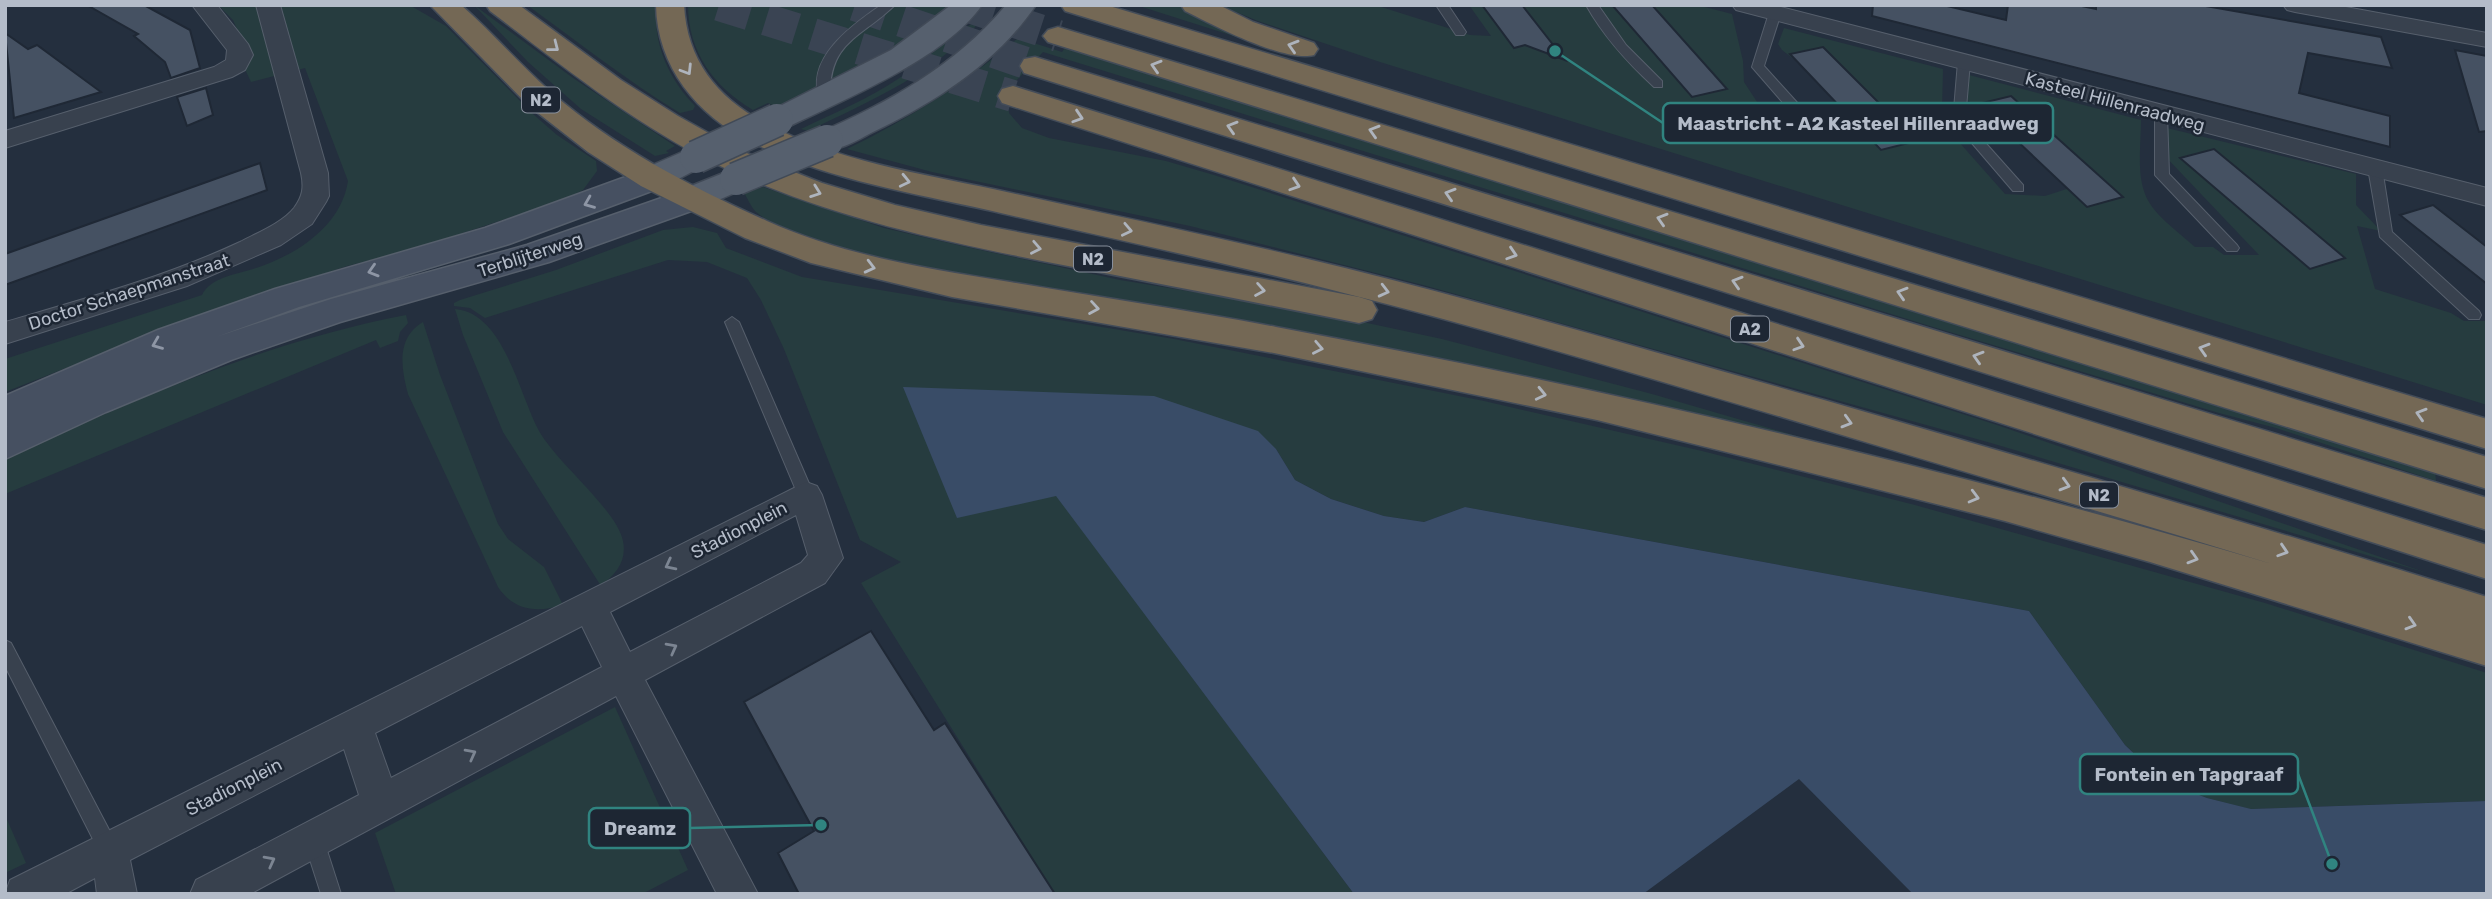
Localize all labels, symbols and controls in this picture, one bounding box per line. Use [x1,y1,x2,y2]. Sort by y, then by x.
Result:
one-way arrow [545,39,558,51]
one-way arrow [1288,39,1300,54]
one-way arrow [1150,59,1162,74]
one-way arrow [678,62,691,75]
street label: Kasteel Hillenraadweg [2023,67,2207,137]
road number: N2 [522,88,560,113]
callout: Maastricht - A2 Kasteel Hillenraadweg [1663,103,2053,143]
one-way arrow [1071,108,1083,123]
text: Maastricht - A2 Kasteel Hillenraadweg [1677,112,2039,135]
one-way arrow [1227,121,1239,135]
one-way arrow [1368,125,1380,140]
one-way arrow [899,173,911,187]
one-way arrow [1288,177,1300,192]
one-way arrow [809,183,821,197]
one-way arrow [1444,187,1456,202]
one-way arrow [584,194,596,208]
one-way arrow [1656,213,1668,227]
one-way arrow [1121,222,1133,237]
street label: Terblijterweg [475,228,585,282]
one-way arrow [1030,240,1042,255]
road number: N2 [1074,246,1112,272]
one-way arrow [1505,246,1517,260]
street label: Doctor Schaepmanstraat [26,249,232,335]
one-way arrow [864,259,876,274]
one-way arrow [367,263,379,278]
one-way arrow [1732,276,1744,291]
one-way arrow [1254,282,1265,297]
one-way arrow [1378,283,1390,297]
one-way arrow [1897,287,1909,302]
one-way arrow [1088,300,1100,315]
road number: A2 [1731,316,1769,342]
one-way arrow [152,336,164,350]
one-way arrow [1792,337,1804,351]
one-way arrow [1312,340,1324,355]
one-way arrow [2198,342,2210,357]
one-way arrow [1973,350,1985,365]
one-way arrow [1535,385,1547,400]
one-way arrow [2416,408,2428,423]
one-way arrow [1840,413,1852,428]
one-way arrow [2059,477,2071,491]
road number: N2 [2080,482,2118,508]
one-way arrow [1968,489,1980,503]
street label: Stadionplein [687,496,791,564]
one-way arrow [2276,543,2289,557]
one-way arrow [2187,550,2199,565]
one-way arrow [665,557,677,571]
one-way arrow [2405,615,2417,630]
one-way arrow [665,643,677,656]
one-way arrow [464,749,476,763]
street label: Stadionplein [182,753,286,821]
callout: Fontein en Tapgraaf [2080,754,2298,794]
text: Fontein en Tapgraaf [2094,763,2284,786]
callout: Dreamz [589,808,690,848]
text: Dreamz [604,817,676,840]
one-way arrow [263,856,275,869]

